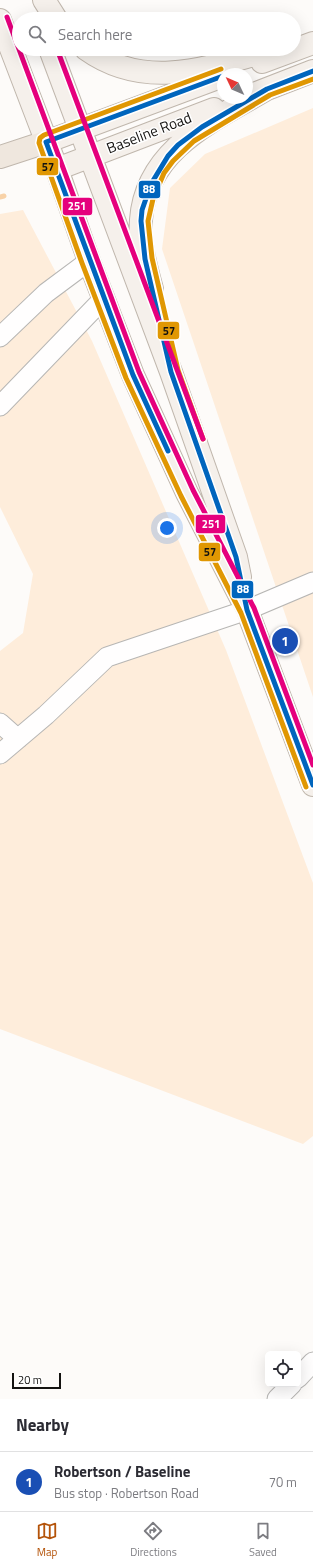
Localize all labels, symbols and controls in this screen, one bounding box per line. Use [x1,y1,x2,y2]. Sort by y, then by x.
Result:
search box [12,12,301,56]
icon: search [26,23,48,45]
text: Search here [58,23,132,46]
north arrow [217,68,253,104]
street label: Baseline Road [103,106,195,159]
line badge: 57 [36,157,59,176]
text: 57 [42,159,54,175]
line badge: 88 [138,180,161,199]
text: 88 [143,181,155,197]
line badge: 251 [62,197,93,216]
text: 251 [68,198,86,214]
line badge: 57 [157,321,180,340]
text: 57 [163,323,175,339]
line badge: 251 [195,514,226,534]
text: 251 [202,516,220,532]
your location [157,518,177,538]
line badge: 57 [198,542,221,562]
text: 57 [204,544,216,560]
line badge: 88 [231,580,254,599]
text: 88 [237,581,249,597]
pin: 1 [272,626,298,656]
map controls [265,1351,301,1387]
button: locate [265,1351,301,1387]
scale bar [12,1371,61,1390]
text: 20 m [18,1372,42,1388]
text: Nearby [16,1412,69,1438]
text: Robertson / Baseline [54,1460,190,1483]
text: 1 [25,1472,33,1492]
text: 70 m [269,1472,297,1492]
text: Bus stop · Robertson Road [54,1483,199,1503]
tab: Map [36,1520,58,1560]
tab: Directions [130,1520,177,1560]
tab: Saved [249,1520,277,1560]

